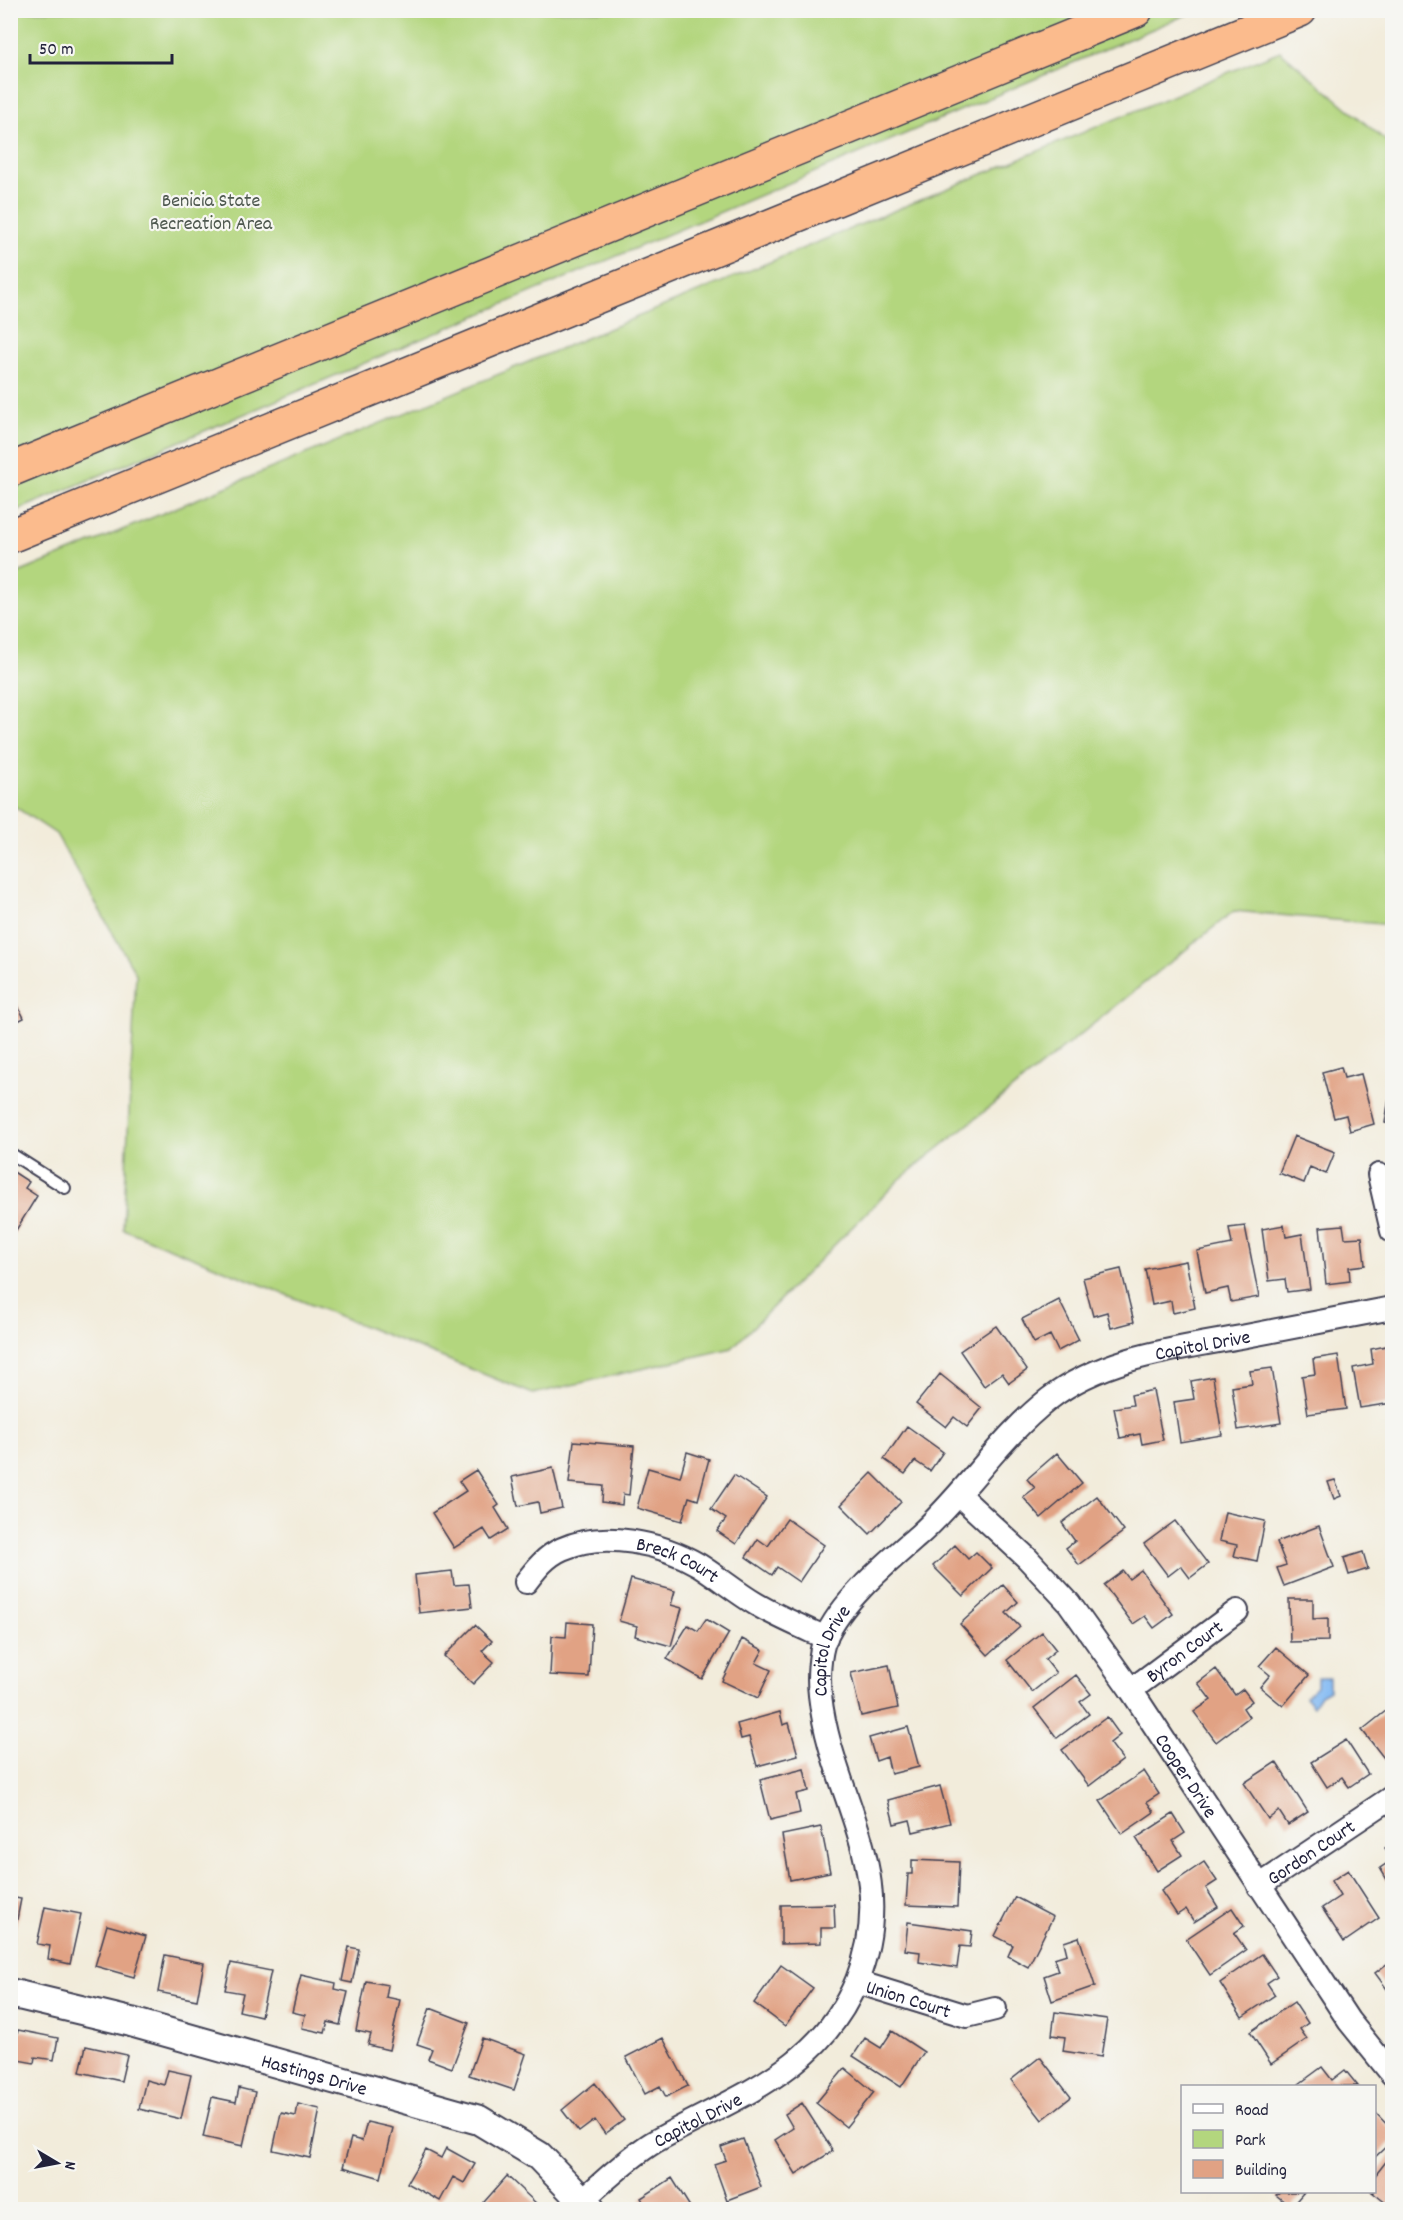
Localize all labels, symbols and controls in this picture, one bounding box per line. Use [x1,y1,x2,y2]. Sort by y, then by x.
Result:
scale bar [30,27,172,65]
text: 50 m [39,38,74,63]
park label: Benicia State Recreation Area [150,188,273,239]
street label: Capitol Drive [1153,1324,1253,1370]
street label: Breck Court [633,1532,724,1591]
street label: Capitol Drive [808,1600,859,1698]
street label: Byron Court [1141,1615,1230,1691]
street label: Cooper Drive [1146,1729,1223,1825]
street label: Gordon Court [1263,1814,1362,1894]
street label: Union Court [862,1975,954,2027]
street label: Hastings Drive [257,2048,370,2105]
legend [1181,2085,1376,2193]
street label: Capitol Drive [649,2087,748,2157]
text: Road [1235,2099,1269,2124]
text: Park [1235,2129,1266,2154]
north arrow [27,2133,87,2193]
text: N [57,2159,81,2171]
text: Building [1235,2159,1287,2184]

